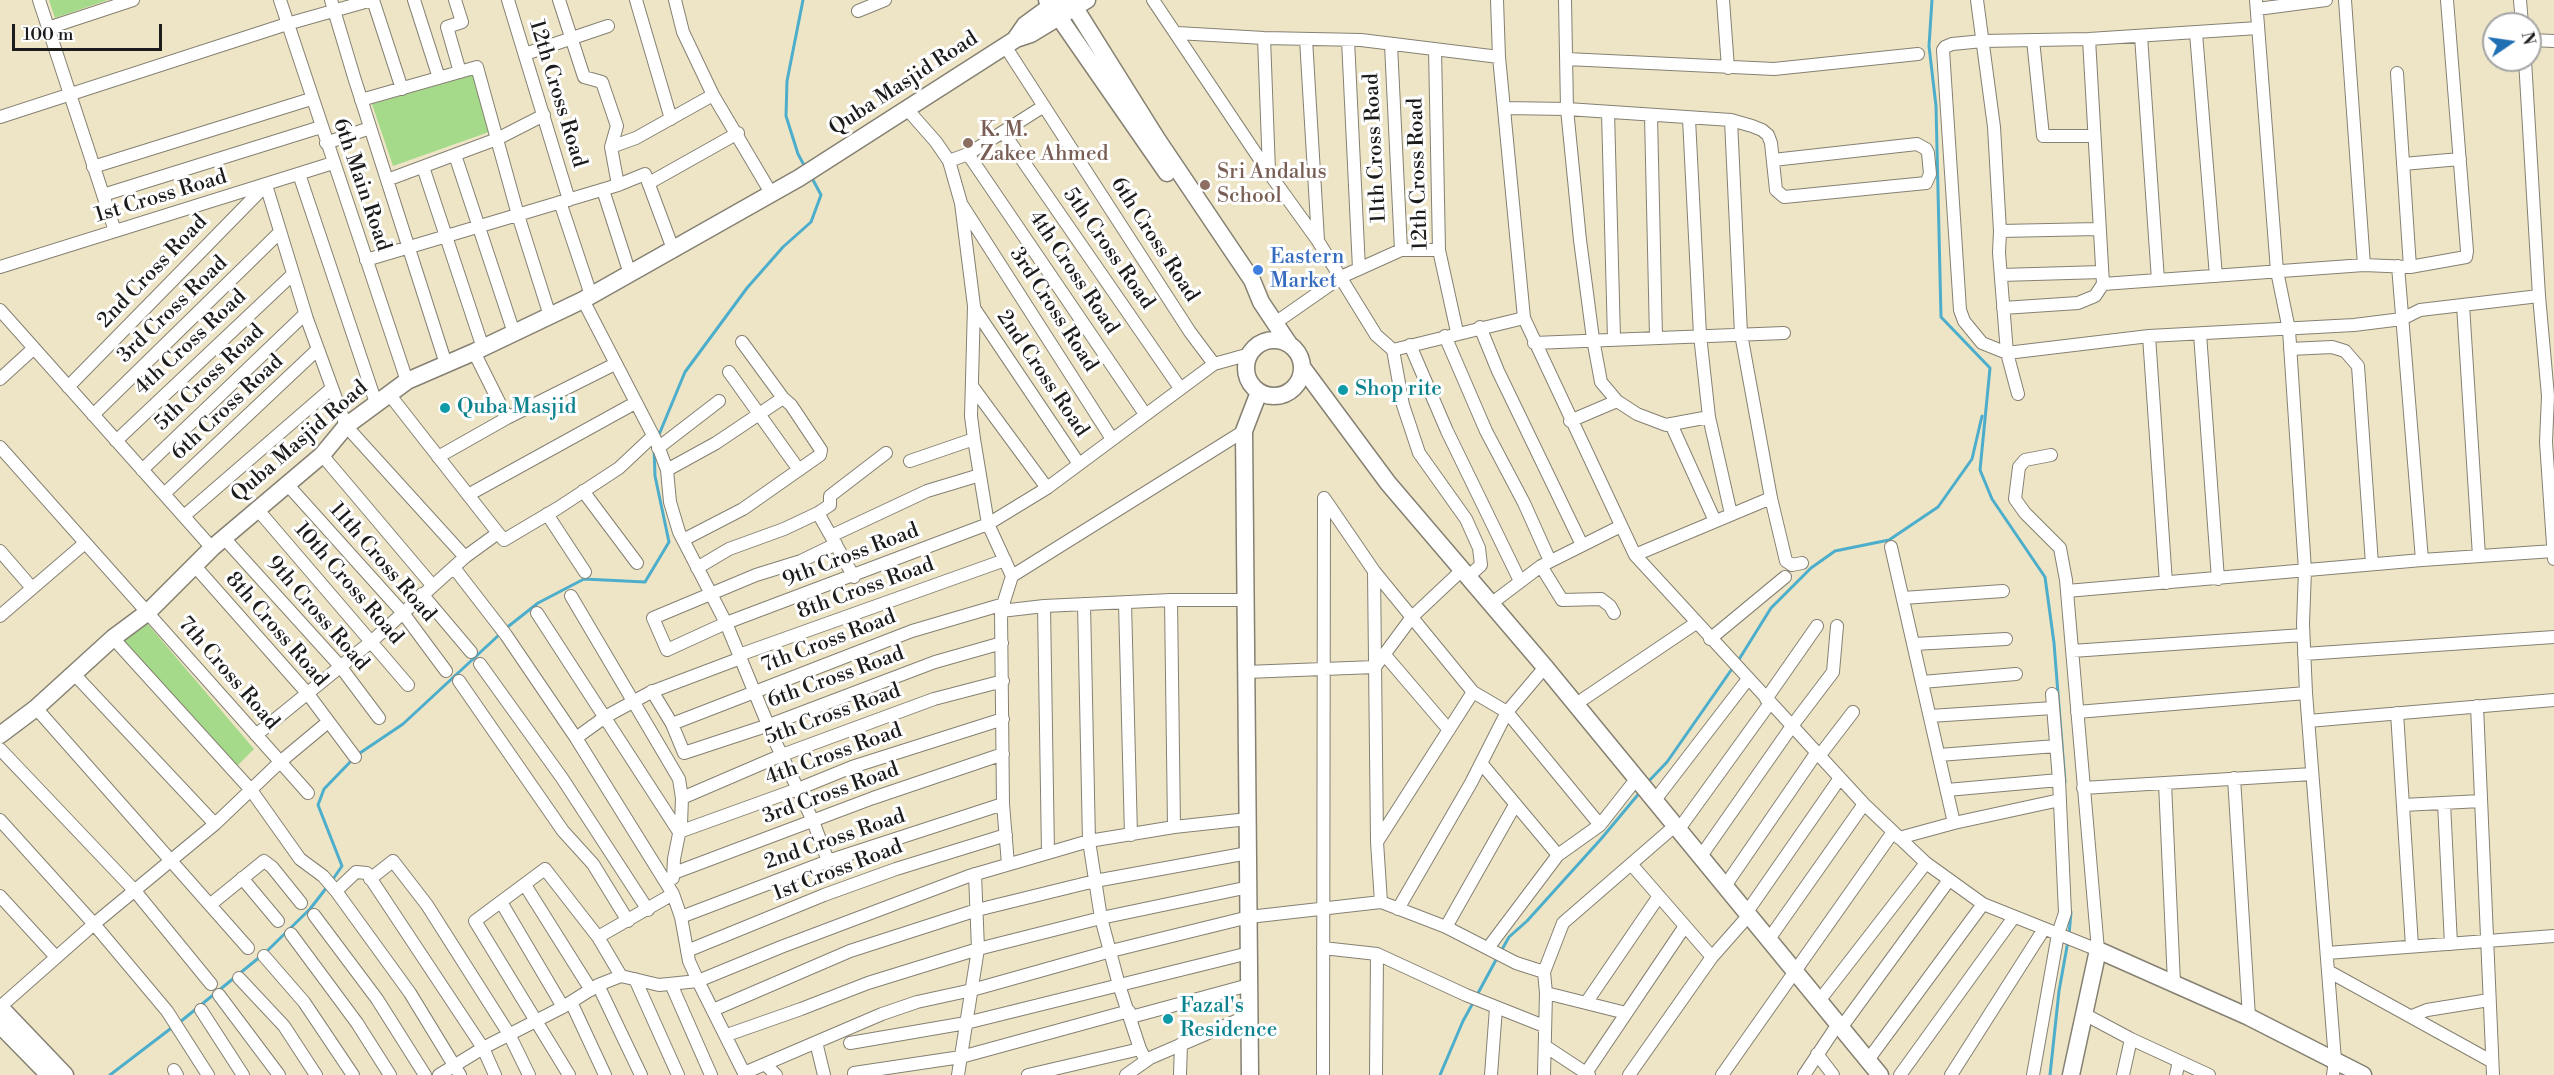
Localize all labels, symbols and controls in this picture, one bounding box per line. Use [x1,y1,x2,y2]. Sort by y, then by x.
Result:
scale bar [15,12,165,50]
north arrow [2482,12,2542,72]
street label: 12th Cross Road [523,17,591,171]
text: 100 m [23,23,74,46]
street label: Quba Masjid Road [825,26,983,142]
text: N [2516,30,2539,47]
street label: 11th Cross Road [1359,73,1393,223]
street label: 12th Cross Road [1404,97,1434,251]
street label: 6th Main Road [326,115,396,255]
place label: K. M. Zakee Ahmed [980,118,1108,168]
marker: K. M. Zakee Ahmed [961,136,975,150]
place label: Sri Andalus School [1217,160,1327,210]
street label: 1st Cross Road [92,165,230,229]
street label: 6th Cross Road [1104,173,1204,307]
marker: Sri Andalus School [1198,178,1212,192]
street label: 5th Cross Road [1057,183,1159,315]
street label: 4th Cross Road [1022,206,1124,340]
street label: 2nd Cross Road [93,210,213,334]
street label: 3rd Cross Road [1003,243,1103,377]
place label: Eastern Market [1270,245,1344,295]
street label: 3rd Cross Road [113,251,233,369]
marker: Eastern Market [1251,263,1265,277]
street label: 4th Cross Road [130,285,252,401]
street label: 2nd Cross Road [990,306,1094,442]
street label: 5th Cross Road [150,319,270,437]
street label: 6th Cross Road [167,350,289,466]
street label: Quba Masjid Road [227,376,373,508]
place label: Shop rite [1355,377,1442,403]
marker: Shop rite [1336,383,1350,397]
place label: Quba Masjid [457,395,576,421]
marker: Quba Masjid [438,401,452,415]
street label: 11th Cross Road [323,498,441,628]
street label: 10th Cross Road [288,518,408,650]
street label: 9th Cross Road [779,518,923,594]
street label: 9th Cross Road [260,551,374,677]
street label: 8th Cross Road [794,553,938,625]
street label: 8th Cross Road [219,567,333,693]
street label: 7th Cross Road [758,605,900,679]
street label: 7th Cross Road [172,612,284,736]
street label: 6th Cross Road [764,642,908,714]
street label: 5th Cross Road [762,679,904,751]
street label: 4th Cross Road [762,719,906,791]
street label: 3rd Cross Road [759,758,903,830]
street label: 2nd Cross Road [761,804,909,876]
street label: 1st Cross Road [770,835,906,907]
place label: Fazal's Residence [1180,994,1277,1044]
marker: Fazal's Residence [1161,1012,1175,1026]

